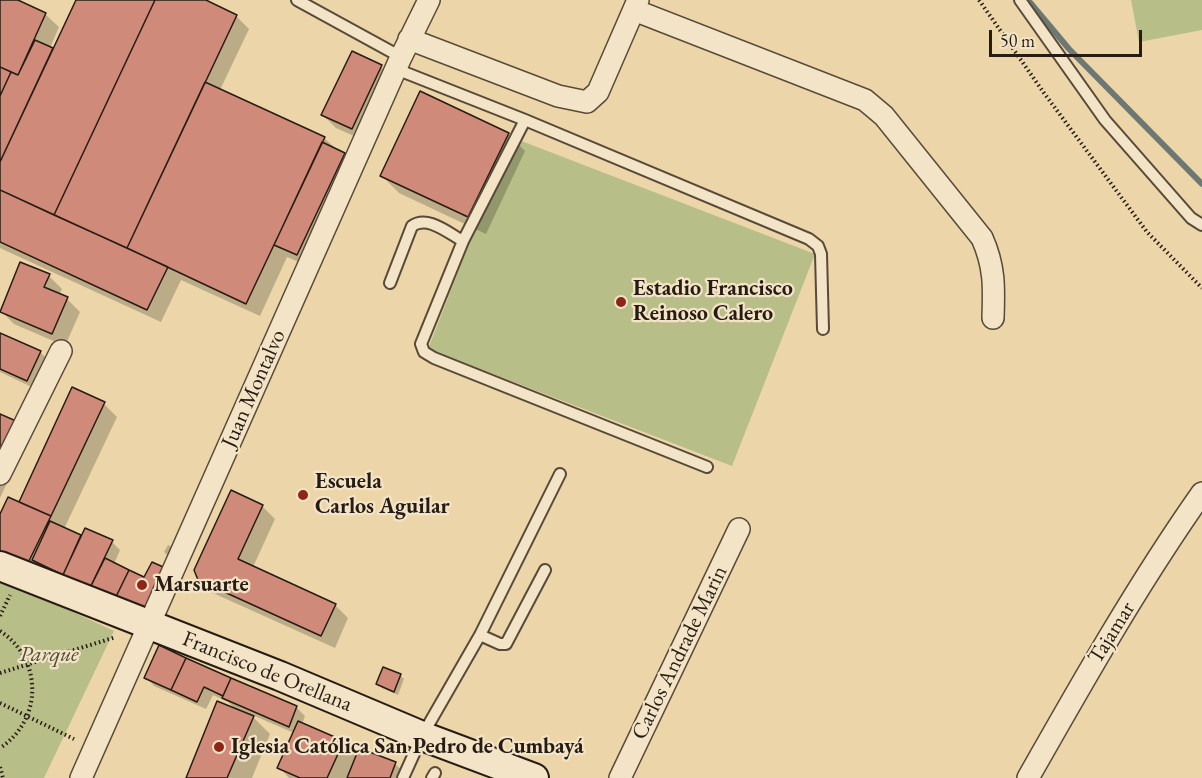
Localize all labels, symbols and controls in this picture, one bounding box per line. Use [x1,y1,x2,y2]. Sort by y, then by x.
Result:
scale bar [992,18,1145,56]
text: 50 m [1000,29,1035,52]
place label: Estadio Francisco Reinoso Calero [633,276,793,328]
marker: Estadio Francisco Reinoso Calero [614,295,628,309]
street label: Juan Montalvo [216,326,292,452]
place label: Escuela Carlos Aguilar [315,469,450,520]
marker: Escuela Carlos Aguilar [296,488,310,502]
street label: Carlos Andrade Marin [626,562,734,744]
place label: Marsuarte [154,572,249,598]
marker: Marsuarte [135,578,149,592]
street label: Tajamar [1083,597,1141,669]
street label: Francisco de Orellana [178,626,356,718]
park label: Parque [20,642,78,668]
place label: Iglesia Católica San Pedro de Cumbayá [231,734,584,760]
marker: Iglesia Católica San Pedro de Cumbayá [212,740,226,754]

